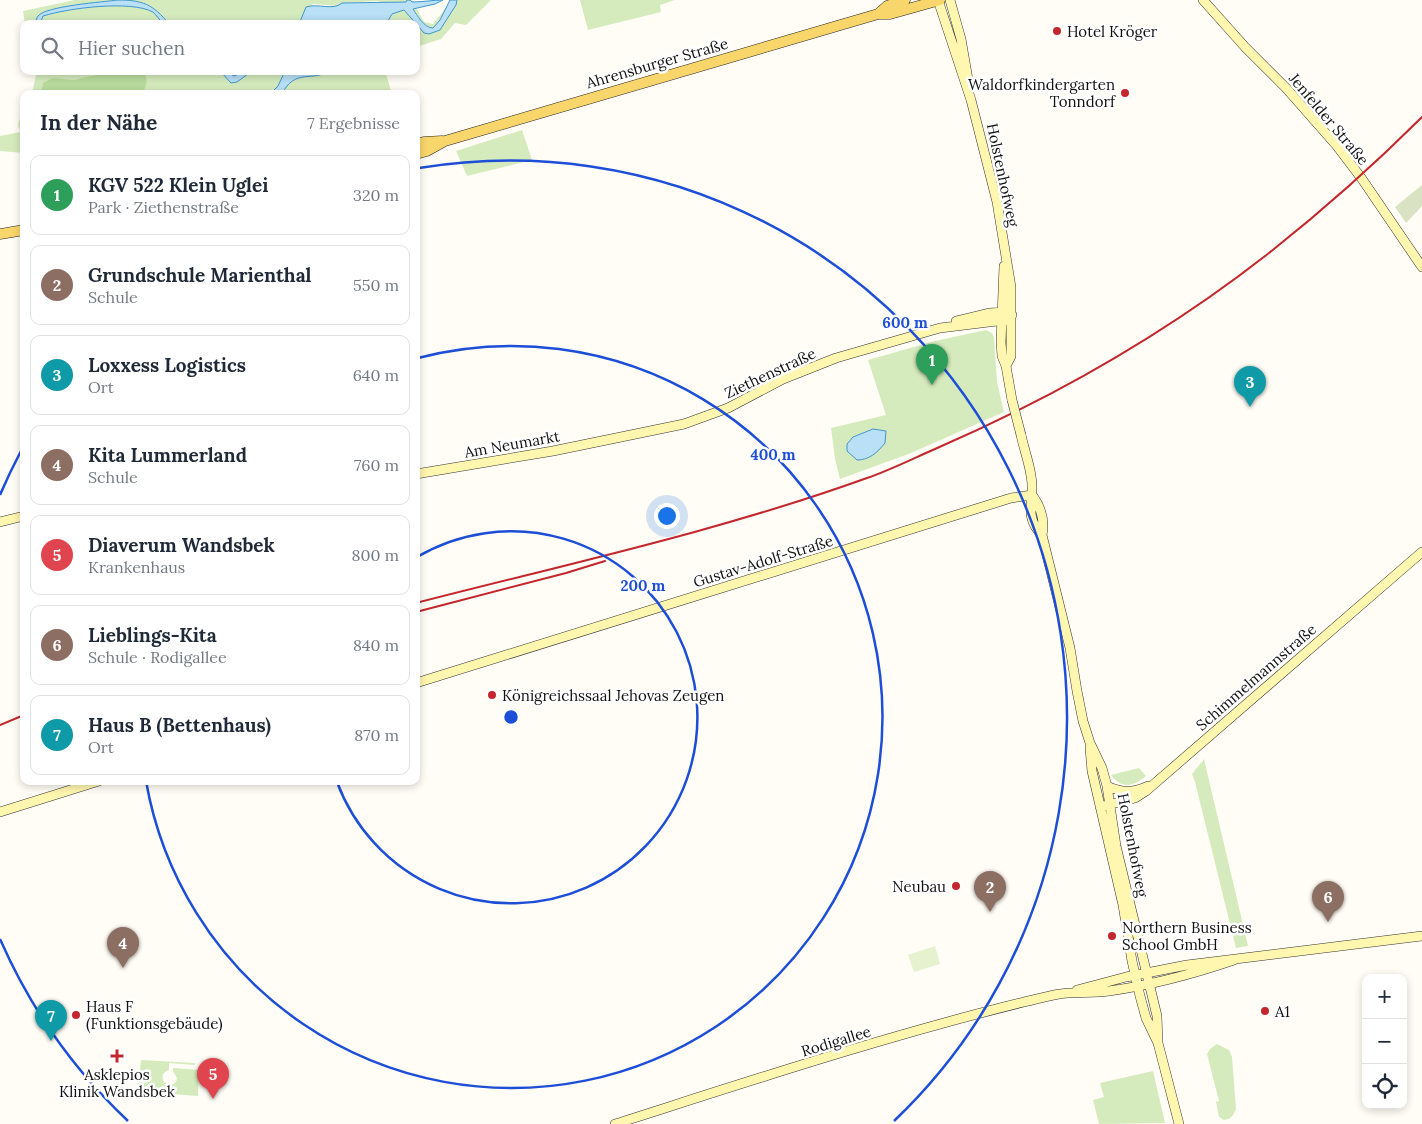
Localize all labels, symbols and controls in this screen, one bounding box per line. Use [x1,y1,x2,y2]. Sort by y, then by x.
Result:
search box [20,20,420,75]
place label: Hotel Kröger [1067,22,1158,41]
marker: Hotel Kröger [1051,25,1063,37]
icon: search [38,34,66,62]
street label: Ahrensburger Straße [583,34,730,93]
text: Hier suchen [78,36,185,60]
street label: Jenfelder Straße [1284,68,1373,169]
place label: Waldorfkindergarten Tonndorf [968,75,1116,111]
marker: Waldorfkindergarten Tonndorf [1119,87,1131,99]
text: In der Nähe [40,109,157,136]
text: 7 Ergebnisse [307,113,400,133]
street label: Holstenhofweg [983,121,1023,229]
text: KGV 522 Klein Uglei [88,173,268,197]
text: 1 [54,185,60,205]
text: 320 m [353,185,399,205]
text: Park · Ziethenstraße [88,197,239,217]
text: Grundschule Marienthal [88,263,312,287]
text: 2 [53,275,61,295]
text: 550 m [353,275,399,295]
text: Schule [88,287,138,307]
text: 600 m [882,313,928,332]
street label: Ziethenstraße [721,344,819,402]
pin: 1 [916,344,948,385]
text: Loxxess Logistics [88,353,246,377]
text: 3 [53,365,61,385]
text: 640 m [353,365,399,385]
pin: 3 [1234,366,1266,407]
text: Ort [88,377,114,397]
street label: Am Neumarkt [462,426,561,462]
text: Kita Lummerland [88,443,247,467]
text: 400 m [750,445,796,464]
text: 4 [53,455,61,475]
text: 760 m [354,455,399,475]
text: Schule [88,467,138,487]
your location [654,503,680,529]
street label: Gustav-Adolf-Straße [691,531,835,591]
text: Diaverum Wandsbek [88,533,275,557]
text: 5 [53,545,61,565]
text: 800 m [352,545,399,565]
text: Krankenhaus [88,557,185,577]
text: 200 m [621,576,666,595]
street label: Schimmelmannstraße [1192,620,1320,734]
text: Lieblings-Kita [88,623,217,647]
text: 6 [52,635,62,655]
text: 840 m [353,635,399,655]
text: Schule · Rodigallee [88,647,227,667]
place label: Königreichssaal Jehovas Zeugen [502,686,724,705]
marker: Königreichssaal Jehovas Zeugen [486,689,498,701]
centre of rings [502,708,520,726]
text: Haus B (Bettenhaus) [88,713,271,737]
text: 7 [53,725,61,745]
text: 870 m [354,725,399,745]
text: Ort [88,737,114,757]
street label: Holstenhofweg [1114,791,1153,899]
pin: 2 [974,871,1006,912]
place label: Neubau [892,877,946,896]
marker: Neubau [950,880,962,892]
pin: 6 [1312,881,1344,922]
place label: Northern Business School GmbH [1122,918,1252,954]
pin: 4 [107,927,139,968]
marker: Northern Business School GmbH [1106,930,1118,942]
map controls [1362,974,1407,1109]
button: + [1362,974,1407,1019]
place label: Haus F (Funktionsgebäude) [86,997,223,1034]
pin: 7 [35,1000,67,1041]
place label: A1 [1274,1002,1290,1021]
marker: A1 [1259,1005,1271,1017]
marker: Haus F (Funktionsgebäude) [70,1009,82,1021]
button: − [1362,1019,1407,1064]
street label: Rodigallee [799,1021,873,1061]
marker: Asklepios Klinik Wandsbek [110,1049,124,1063]
pin: 5 [197,1058,229,1099]
button: locate [1362,1064,1407,1109]
place label: Asklepios Klinik Wandsbek [59,1065,175,1101]

